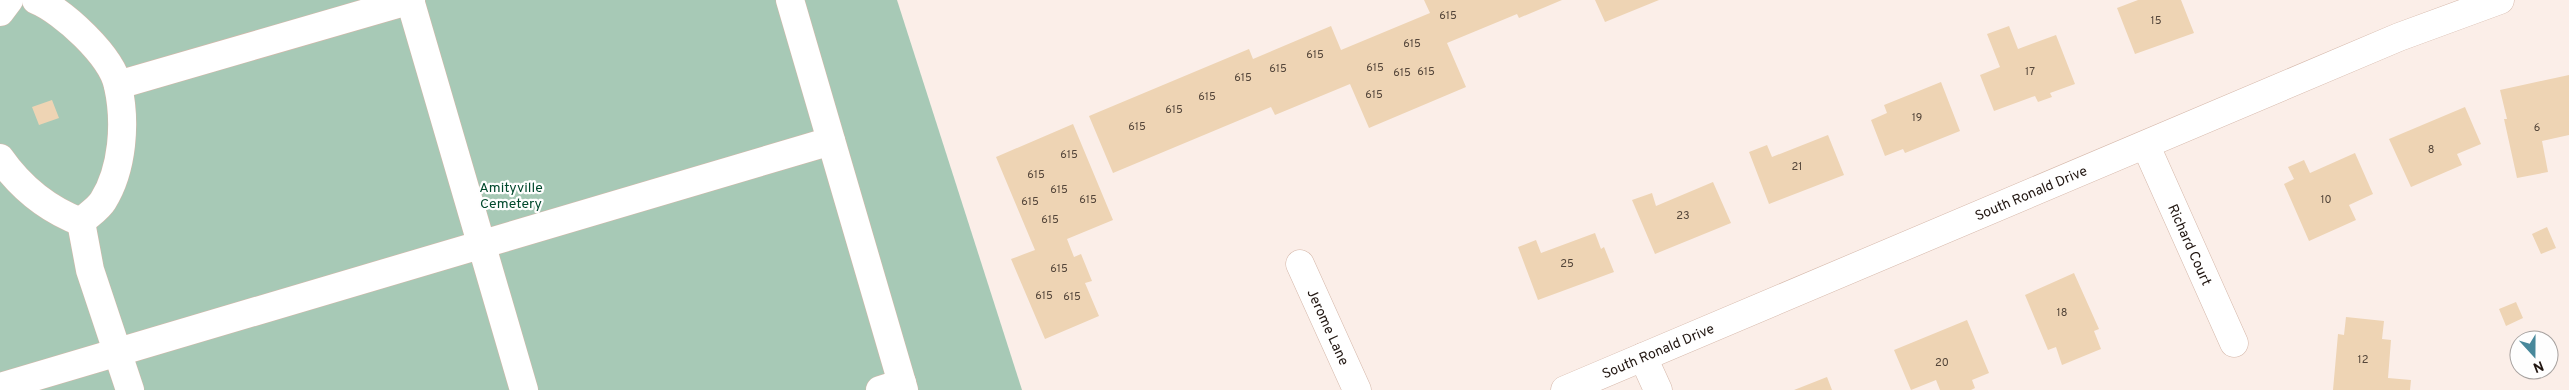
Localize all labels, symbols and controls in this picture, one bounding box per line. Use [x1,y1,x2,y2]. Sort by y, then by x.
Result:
house number: 615 [1439,9,1457,23]
house number: 15 [2151,14,2162,28]
house number: 615 [1403,37,1421,51]
house number: 615 [1306,48,1324,62]
house number: 615 [1366,61,1384,75]
house number: 615 [1269,62,1287,76]
house number: 615 [1417,65,1435,79]
house number: 17 [2025,65,2035,79]
house number: 615 [1393,66,1411,80]
house number: 615 [1234,71,1252,85]
house number: 615 [1365,88,1383,102]
house number: 615 [1198,90,1216,104]
house number: 615 [1165,103,1183,117]
house number: 19 [1912,111,1922,125]
house number: 615 [1128,120,1146,134]
house number: 6 [2534,121,2540,135]
house number: 8 [2428,143,2434,157]
house number: 615 [1060,148,1078,162]
house number: 21 [1792,160,1802,174]
street label: South Ronald Drive [1973,163,2090,225]
house number: 615 [1027,168,1045,182]
park label: Amityville Cemetery [479,180,543,213]
house number: 615 [1050,183,1068,197]
house number: 615 [1079,193,1097,207]
house number: 10 [2320,193,2332,207]
house number: 615 [1021,195,1039,209]
street label: Richard Court [2163,202,2214,289]
house number: 23 [1676,209,1690,223]
house number: 615 [1041,213,1059,227]
house number: 25 [1560,257,1574,271]
house number: 615 [1050,262,1068,276]
street label: Jerome Lane [1302,287,1352,368]
house number: 615 [1035,289,1053,303]
house number: 615 [1063,290,1081,304]
house number: 18 [2057,306,2067,320]
street label: South Ronald Drive [1600,321,1717,383]
north arrow [2509,330,2559,380]
house number: 12 [2358,353,2368,367]
house number: 20 [1935,356,1949,370]
text: N [2530,356,2546,375]

